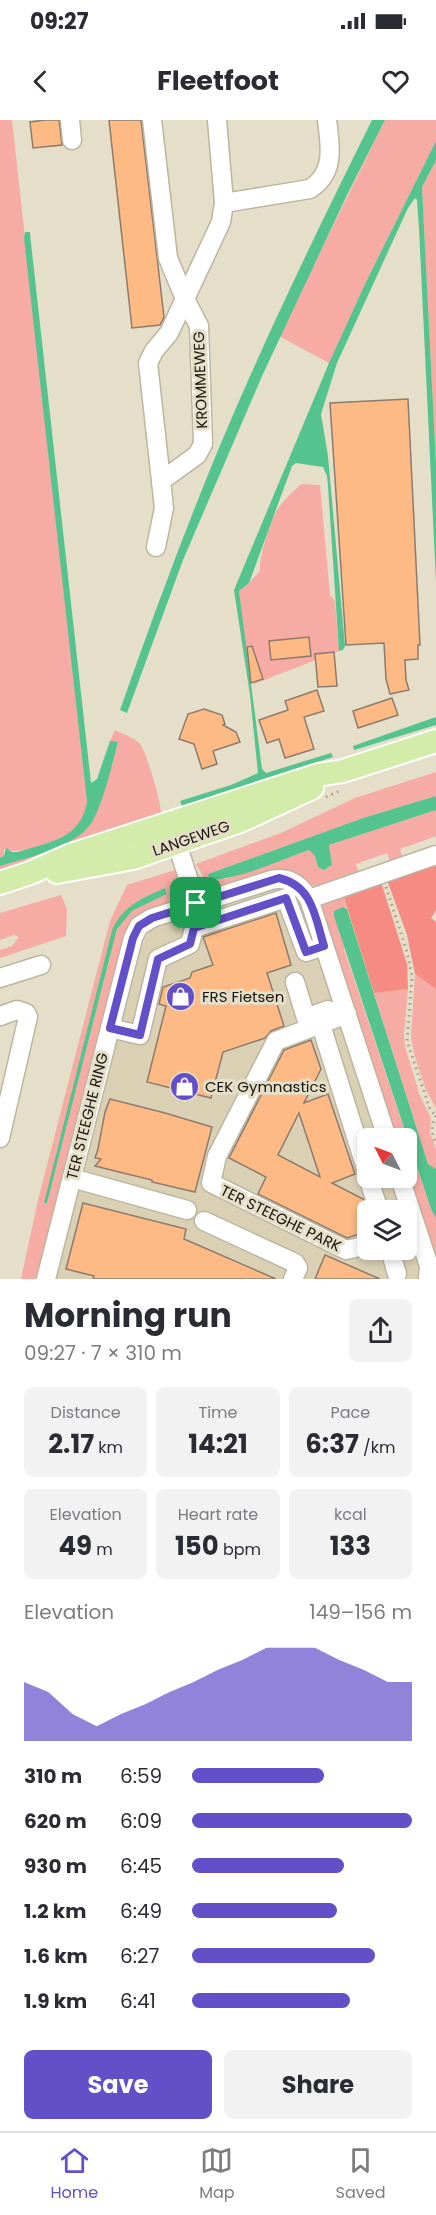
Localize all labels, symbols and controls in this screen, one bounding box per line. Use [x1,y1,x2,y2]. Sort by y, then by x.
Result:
text: 09:27 [30,6,88,37]
text: Fleetfoot [157,62,279,99]
icon: back [24,65,57,98]
icon: heart [379,65,412,98]
street label: KROMMEWEG [188,331,212,429]
street label: LANGEWEG [150,815,233,861]
pin [170,877,221,928]
icon: arrive [179,886,212,919]
shop icon: FRS Fietsen [165,980,197,1012]
place label: FRS Fietsen [202,986,284,1007]
street label: TER STEEGHE RING [61,1050,113,1182]
shop icon: CEK Gymnastics [168,1070,200,1102]
place label: CEK Gymnastics [205,1076,327,1097]
north arrow [357,1128,417,1188]
map controls [357,1128,417,1260]
street label: TER STEEGHE PARK [217,1180,345,1256]
button: layers [357,1200,417,1260]
text: Morning run [24,1292,232,1339]
button: share [349,1299,412,1362]
text: 09:27 · 7 × 310 m [24,1339,182,1367]
text: Distance [51,1401,121,1424]
text: Time [198,1401,237,1424]
text: Pace [330,1401,370,1424]
text: 2.17 [48,1426,94,1462]
text: 14:21 [188,1426,248,1462]
text: 6:37 [305,1426,359,1462]
text: km [94,1436,123,1459]
text: /km [359,1436,395,1459]
text: Elevation [50,1503,122,1526]
text: Heart rate [178,1503,258,1526]
text: kcal [334,1503,367,1526]
text: 49 [58,1528,92,1564]
text: 150 [175,1528,219,1564]
text: 133 [330,1528,371,1564]
text: m [92,1538,113,1561]
text: bpm [219,1538,261,1561]
text: Elevation [24,1598,114,1626]
text: 149–156 m [309,1598,412,1626]
text: 310 m [24,1762,82,1790]
text: 6:59 [120,1762,162,1790]
text: 620 m [24,1807,87,1835]
text: 6:09 [120,1807,162,1835]
text: 930 m [24,1852,87,1880]
text: 6:45 [120,1852,162,1880]
text: 1.2 km [24,1897,86,1925]
text: 6:49 [120,1897,162,1925]
text: 1.6 km [24,1942,88,1970]
text: 6:27 [120,1942,159,1970]
text: 1.9 km [24,1987,87,2015]
text: 6:41 [120,1987,156,2015]
button: Save [24,2050,212,2119]
button: Share [224,2050,412,2119]
tab: Home [50,2144,98,2205]
tab: Map [199,2144,235,2205]
tab: Saved [336,2144,385,2205]

